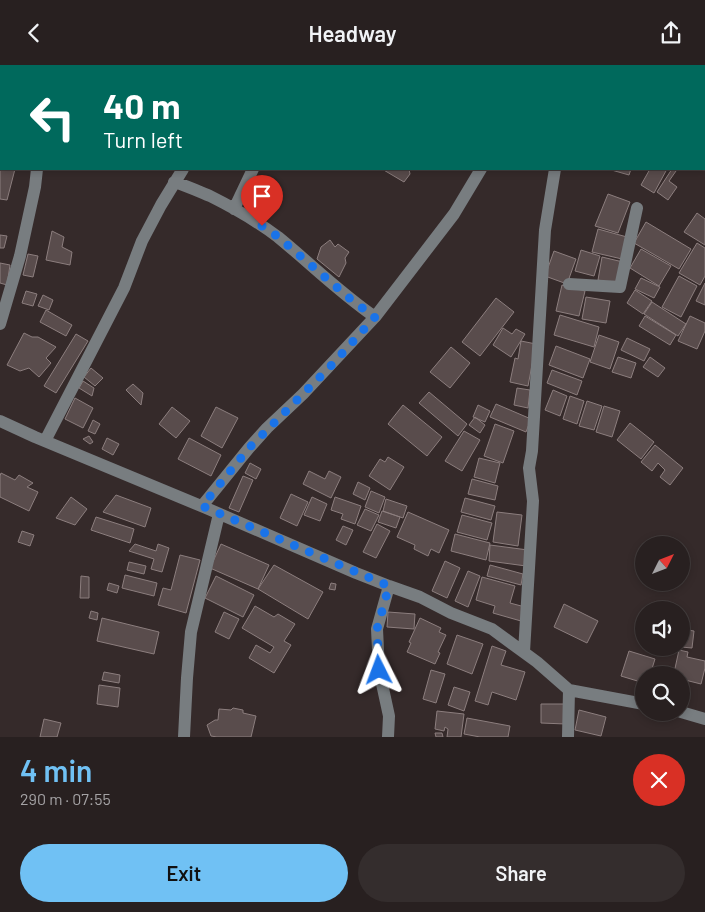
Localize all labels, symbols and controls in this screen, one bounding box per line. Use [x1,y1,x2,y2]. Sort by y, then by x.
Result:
icon: back [20,19,48,47]
icon: share [657,19,685,47]
text: Headway [309,20,396,46]
text: 40 m [103,84,180,126]
icon: left [20,85,85,150]
text: Turn left [103,126,183,152]
pin [241,175,283,226]
icon: arrive [248,182,276,210]
north arrow [635,536,690,591]
map controls [635,536,690,721]
button: sound [635,601,690,656]
position arrow [352,643,404,695]
button: search [635,666,690,721]
text: 4 min [20,752,92,788]
button: close [633,754,685,806]
text: 290 m · 07:55 [20,789,111,808]
button: Exit [20,844,348,902]
button: Share [358,844,685,902]

